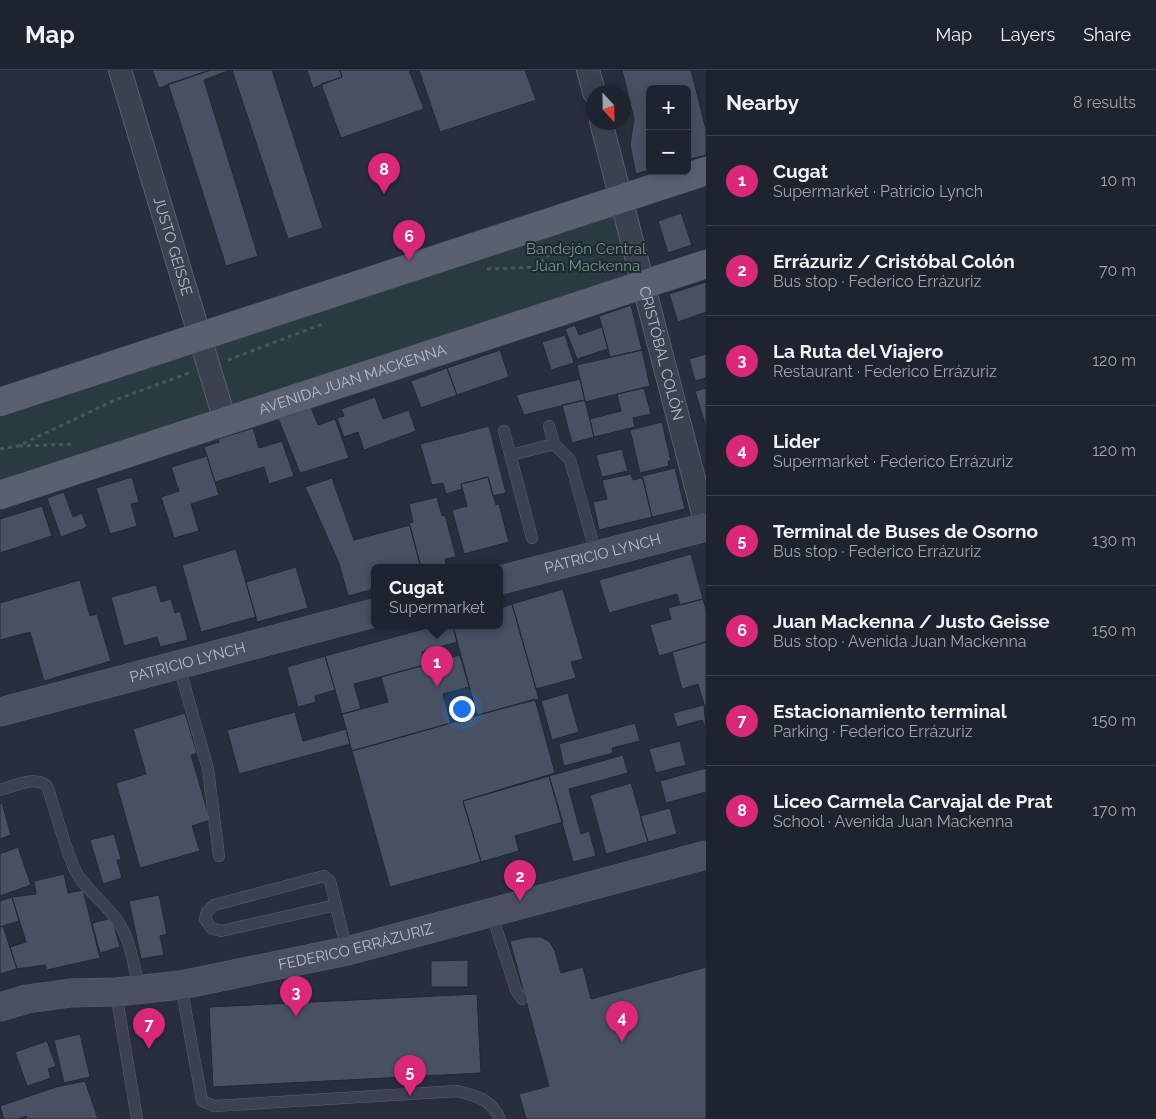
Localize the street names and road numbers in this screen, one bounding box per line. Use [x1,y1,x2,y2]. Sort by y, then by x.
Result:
street label: JUSTO GEISSE [149,195,196,298]
street label: CRISTÓBAL COLÓN [635,284,687,422]
street label: AVENIDA JUAN MACKENNA [256,341,449,419]
street label: PATRICIO LYNCH [543,530,663,577]
street label: PATRICIO LYNCH [128,638,248,686]
street label: FEDERICO ERRÁZURIZ [277,919,436,974]

